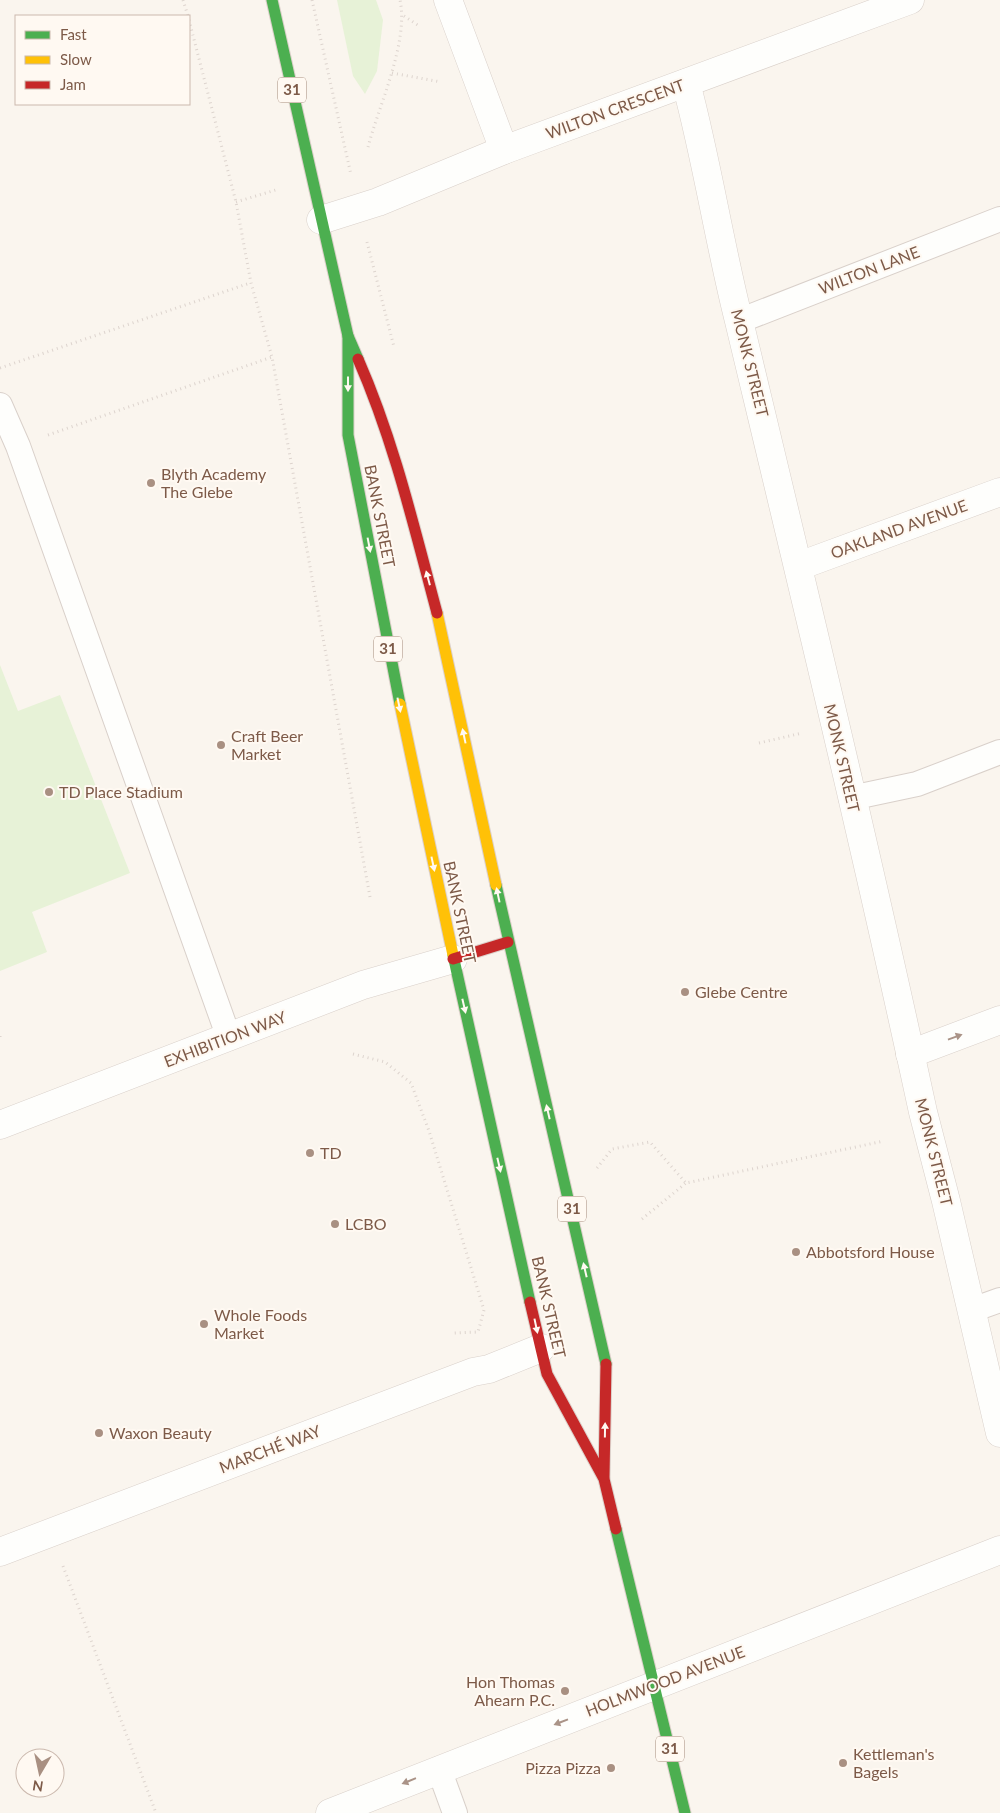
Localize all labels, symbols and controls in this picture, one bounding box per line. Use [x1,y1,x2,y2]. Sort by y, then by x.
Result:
legend [15,15,190,105]
text: Fast [60,25,87,43]
text: Slow [60,50,92,68]
street label: WILTON CRESCENT [543,74,687,142]
text: Jam [60,75,86,93]
road number: 31 [278,78,306,102]
street label: WILTON LANE [816,242,922,297]
street label: MONK STREET [728,307,773,419]
one-way arrow [344,377,352,393]
street label: BANK STREET [361,463,400,569]
place label: Blyth Academy The Glebe [161,464,267,501]
marker: Blyth Academy The Glebe [145,477,157,489]
street label: OAKLAND AVENUE [828,495,970,562]
one-way arrow [365,537,373,553]
one-way arrow [423,570,431,585]
road number: 31 [374,636,402,662]
one-way arrow [396,697,404,713]
street label: MONK STREET [821,702,864,814]
place label: Craft Beer Market [231,726,303,763]
one-way arrow [460,728,468,743]
marker: Craft Beer Market [215,739,227,751]
place label: TD Place Stadium [59,782,183,801]
marker: TD Place Stadium [43,786,55,798]
one-way arrow [429,856,437,871]
street label: BANK STREET [440,859,481,965]
one-way arrow [494,887,502,902]
place label: Glebe Centre [695,982,788,1001]
marker: Glebe Centre [679,986,691,998]
one-way arrow [460,999,468,1015]
street label: EXHIBITION WAY [161,1006,289,1071]
one-way arrow [948,1033,963,1041]
street label: MONK STREET [912,1096,957,1208]
one-way arrow [544,1104,552,1119]
place label: TD [320,1143,342,1162]
marker: TD [304,1147,316,1159]
one-way arrow [495,1157,503,1172]
road number: 31 [558,1196,586,1222]
place label: LCBO [345,1214,387,1233]
marker: LCBO [329,1218,341,1230]
place label: Abbotsford House [806,1242,935,1261]
marker: Abbotsford House [790,1246,802,1258]
street label: BANK STREET [529,1254,571,1360]
one-way arrow [581,1262,589,1277]
place label: Whole Foods Market [214,1305,307,1342]
marker: Whole Foods Market [198,1318,210,1330]
one-way arrow [533,1319,541,1335]
street label: MARCHÉ WAY [216,1420,323,1477]
one-way arrow [601,1422,609,1438]
place label: Waxon Beauty [109,1423,213,1442]
marker: Waxon Beauty [93,1427,105,1439]
street label: HOLMWOOD AVENUE [582,1641,747,1720]
place label: Hon Thomas Ahearn P.C. [466,1672,555,1709]
marker: Hon Thomas Ahearn P.C. [559,1685,571,1697]
one-way arrow [553,1719,568,1726]
road number: 31 [656,1736,684,1762]
place label: Kettleman's Bagels [853,1744,935,1781]
north arrow [15,1748,65,1798]
marker: Kettleman's Bagels [837,1757,849,1769]
place label: Pizza Pizza [525,1758,601,1777]
marker: Pizza Pizza [605,1762,617,1774]
text: N [31,1777,45,1796]
one-way arrow [402,1778,416,1786]

